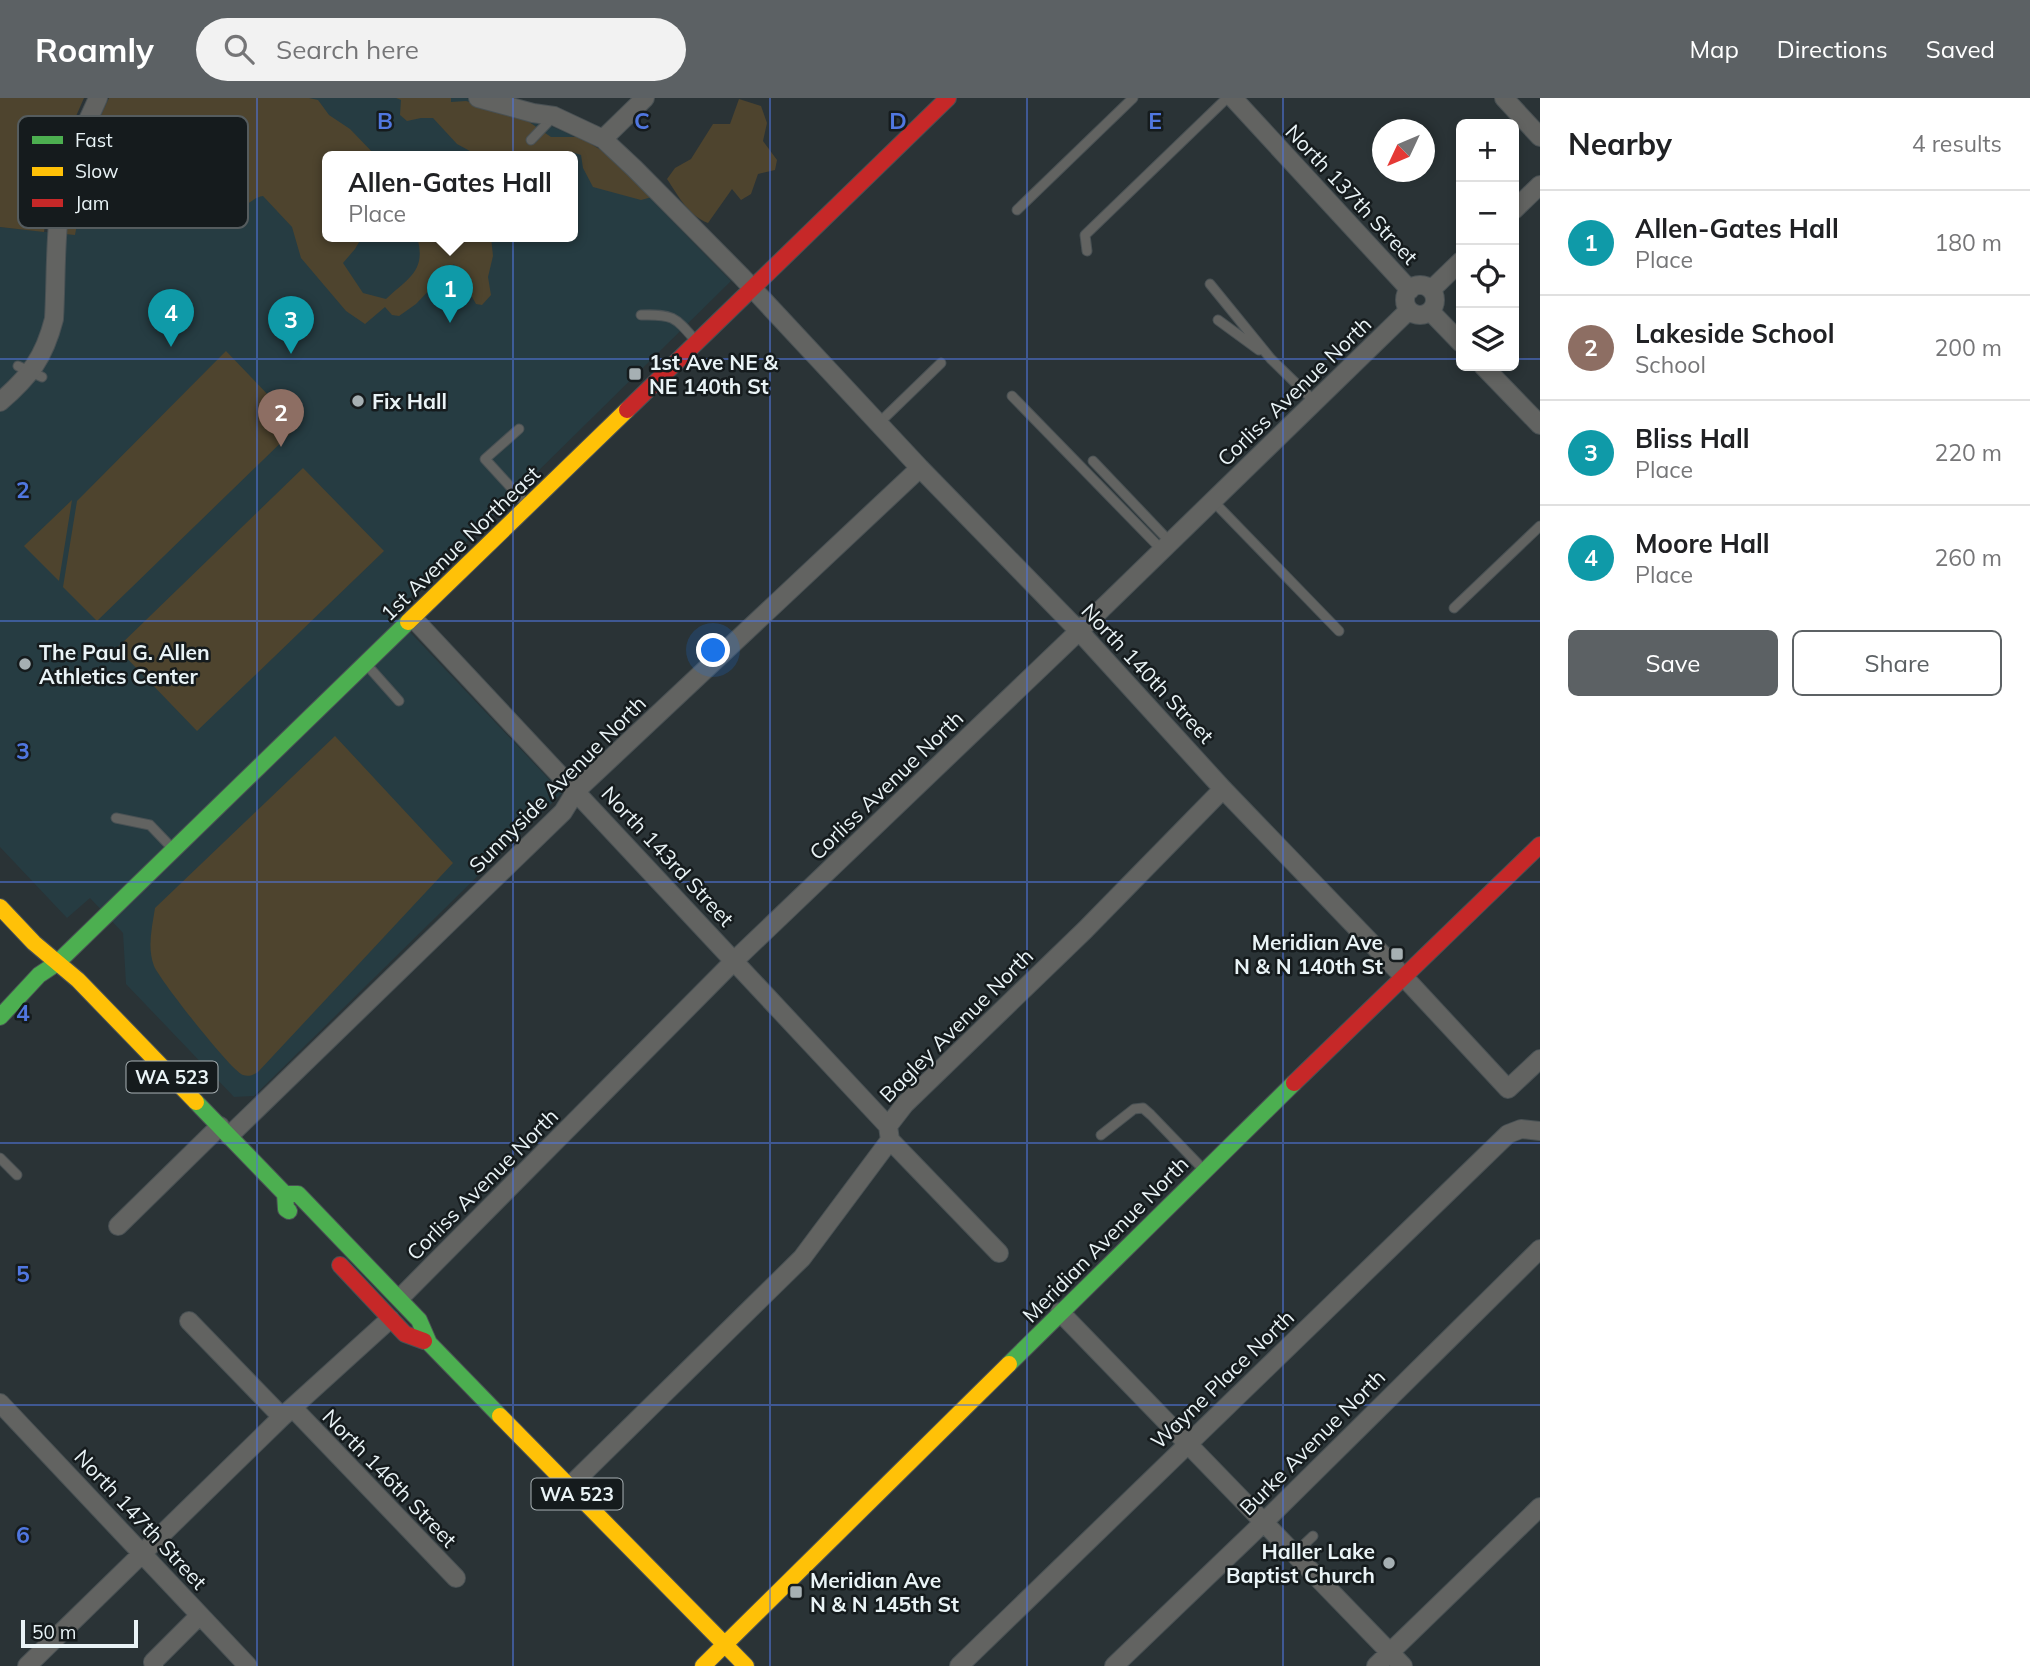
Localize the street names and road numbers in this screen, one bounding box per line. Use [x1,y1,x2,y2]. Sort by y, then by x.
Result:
street label: North 137th Street [1280,119,1424,269]
street label: Corliss Avenue North [1212,311,1376,471]
street label: 1st Avenue Northeast [375,460,545,626]
street label: North 140th Street [1076,598,1220,748]
street label: Sunnyside Avenue North [463,690,651,878]
street label: Corliss Avenue North [804,705,968,865]
street label: North 143rd Street [596,780,740,932]
street label: Bagley Avenue North [874,943,1038,1107]
road number: WA 523 [127,1062,218,1093]
street label: Corliss Avenue North [401,1103,563,1265]
street label: Meridian Avenue North [1017,1151,1193,1327]
street label: Wayne Place North [1145,1304,1299,1454]
street label: Burke Avenue North [1234,1364,1390,1520]
street label: North 146th Street [317,1404,463,1552]
street label: North 147th Street [69,1444,213,1594]
road number: WA 523 [532,1478,622,1510]

